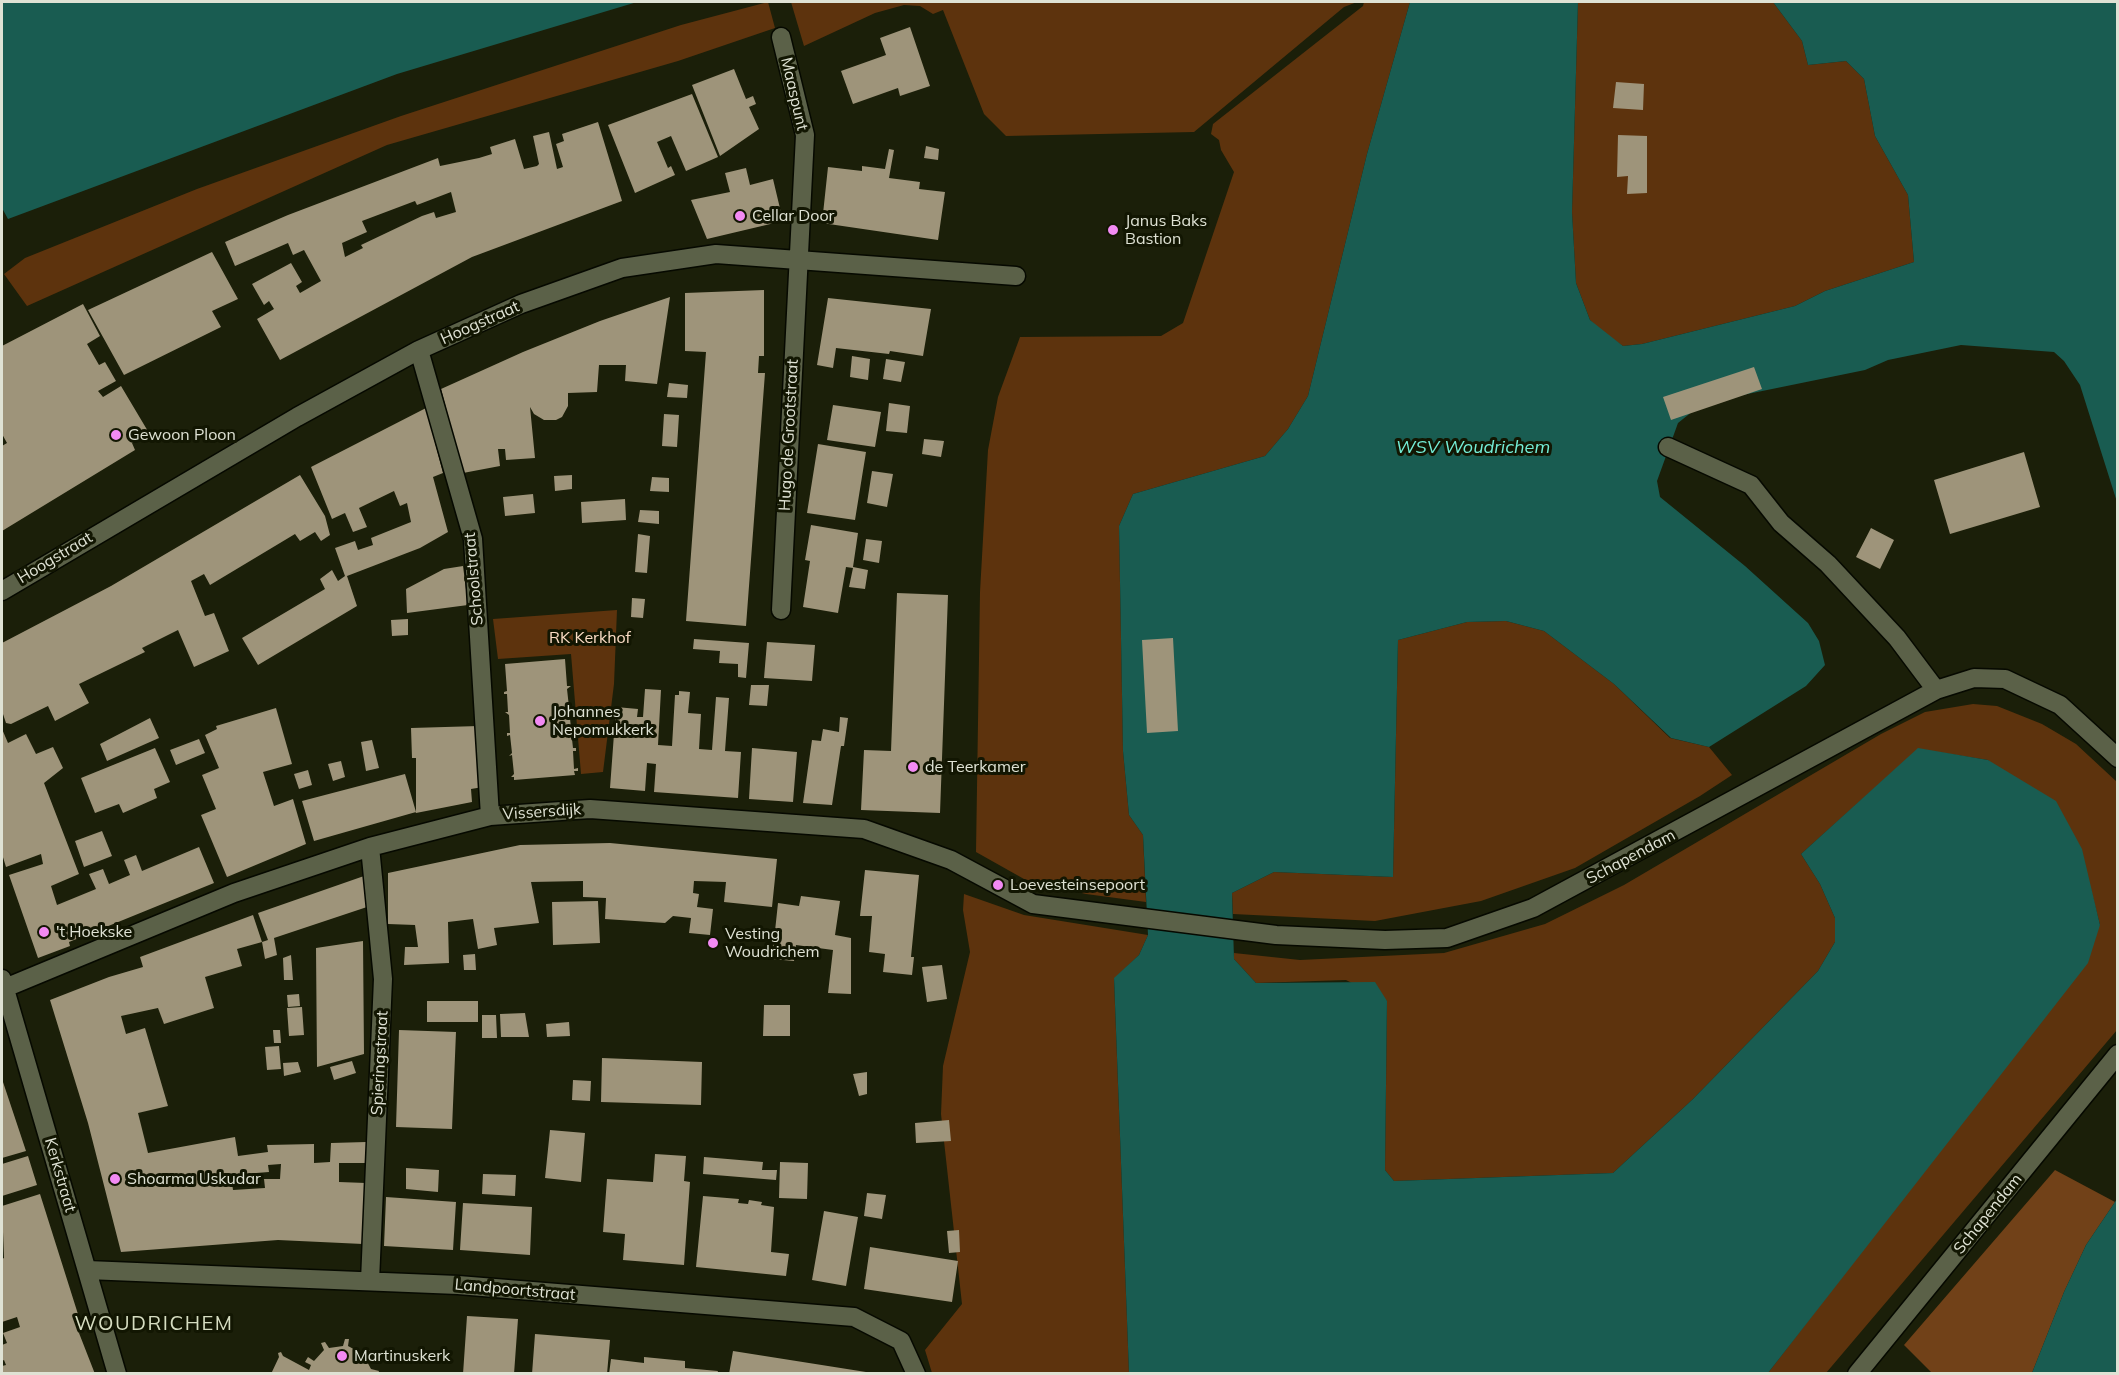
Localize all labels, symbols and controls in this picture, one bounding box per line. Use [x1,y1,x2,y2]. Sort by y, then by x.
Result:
street label: Maaspunt [776,55,812,133]
place label: Cellar Door [752,206,834,226]
marker: Cellar Door [733,209,747,223]
place label: Janus Baks Bastion [1125,211,1207,249]
marker: Janus Baks Bastion [1106,223,1120,237]
street label: Hoogstraat [438,297,522,349]
street label: Hugo de Grootstraat [775,359,803,511]
place label: Gewoon Ploon [128,425,236,445]
marker: Gewoon Ploon [109,428,123,442]
water label: WSV Woudrichem [1396,437,1550,459]
street label: Hoogstraat [14,528,96,588]
street label: Schoolstraat [460,532,488,626]
park label: RK Kerkhof [549,628,631,648]
place label: Johannes Nepomukkerk [552,702,654,740]
marker: Johannes Nepomukkerk [533,714,547,728]
place label: de Teerkamer [925,757,1025,777]
marker: de Teerkamer [906,760,920,774]
street label: Vissersdijk [502,800,582,824]
street label: Schapendam [1583,826,1679,888]
place label: Loevesteinsepoort [1010,875,1145,895]
marker: Loevesteinsepoort [991,878,1005,892]
place label: 't Hoekske [56,922,132,942]
place label: Vesting Woudrichem [725,924,819,962]
marker: 't Hoekske [37,925,51,939]
marker: Vesting Woudrichem [706,936,720,950]
street label: Spieringstraat [368,1010,392,1116]
street label: Kerkstraat [40,1136,80,1214]
place label: Shoarma Uskudar [127,1169,261,1189]
street label: Schapendam [1950,1170,2026,1258]
marker: Shoarma Uskudar [108,1172,122,1186]
street label: Landpoortstraat [454,1275,576,1305]
district label: WOUDRICHEM [75,1312,233,1336]
place label: Martinuskerk [354,1346,450,1366]
marker: Martinuskerk [335,1349,349,1363]

